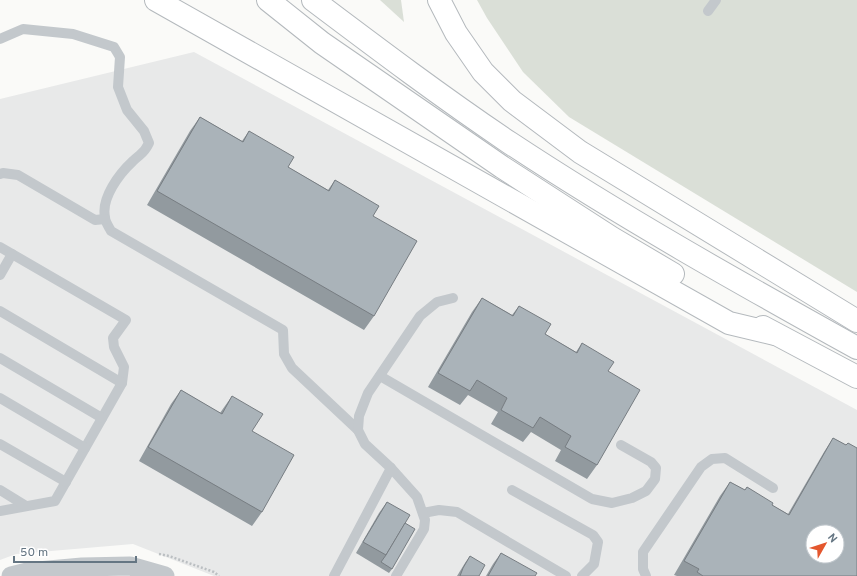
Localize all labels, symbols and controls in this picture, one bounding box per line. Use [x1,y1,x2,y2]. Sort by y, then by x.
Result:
north arrow [805,524,845,564]
text: N [824,531,840,546]
scale bar [14,538,136,564]
text: 50 m [20,545,48,561]

